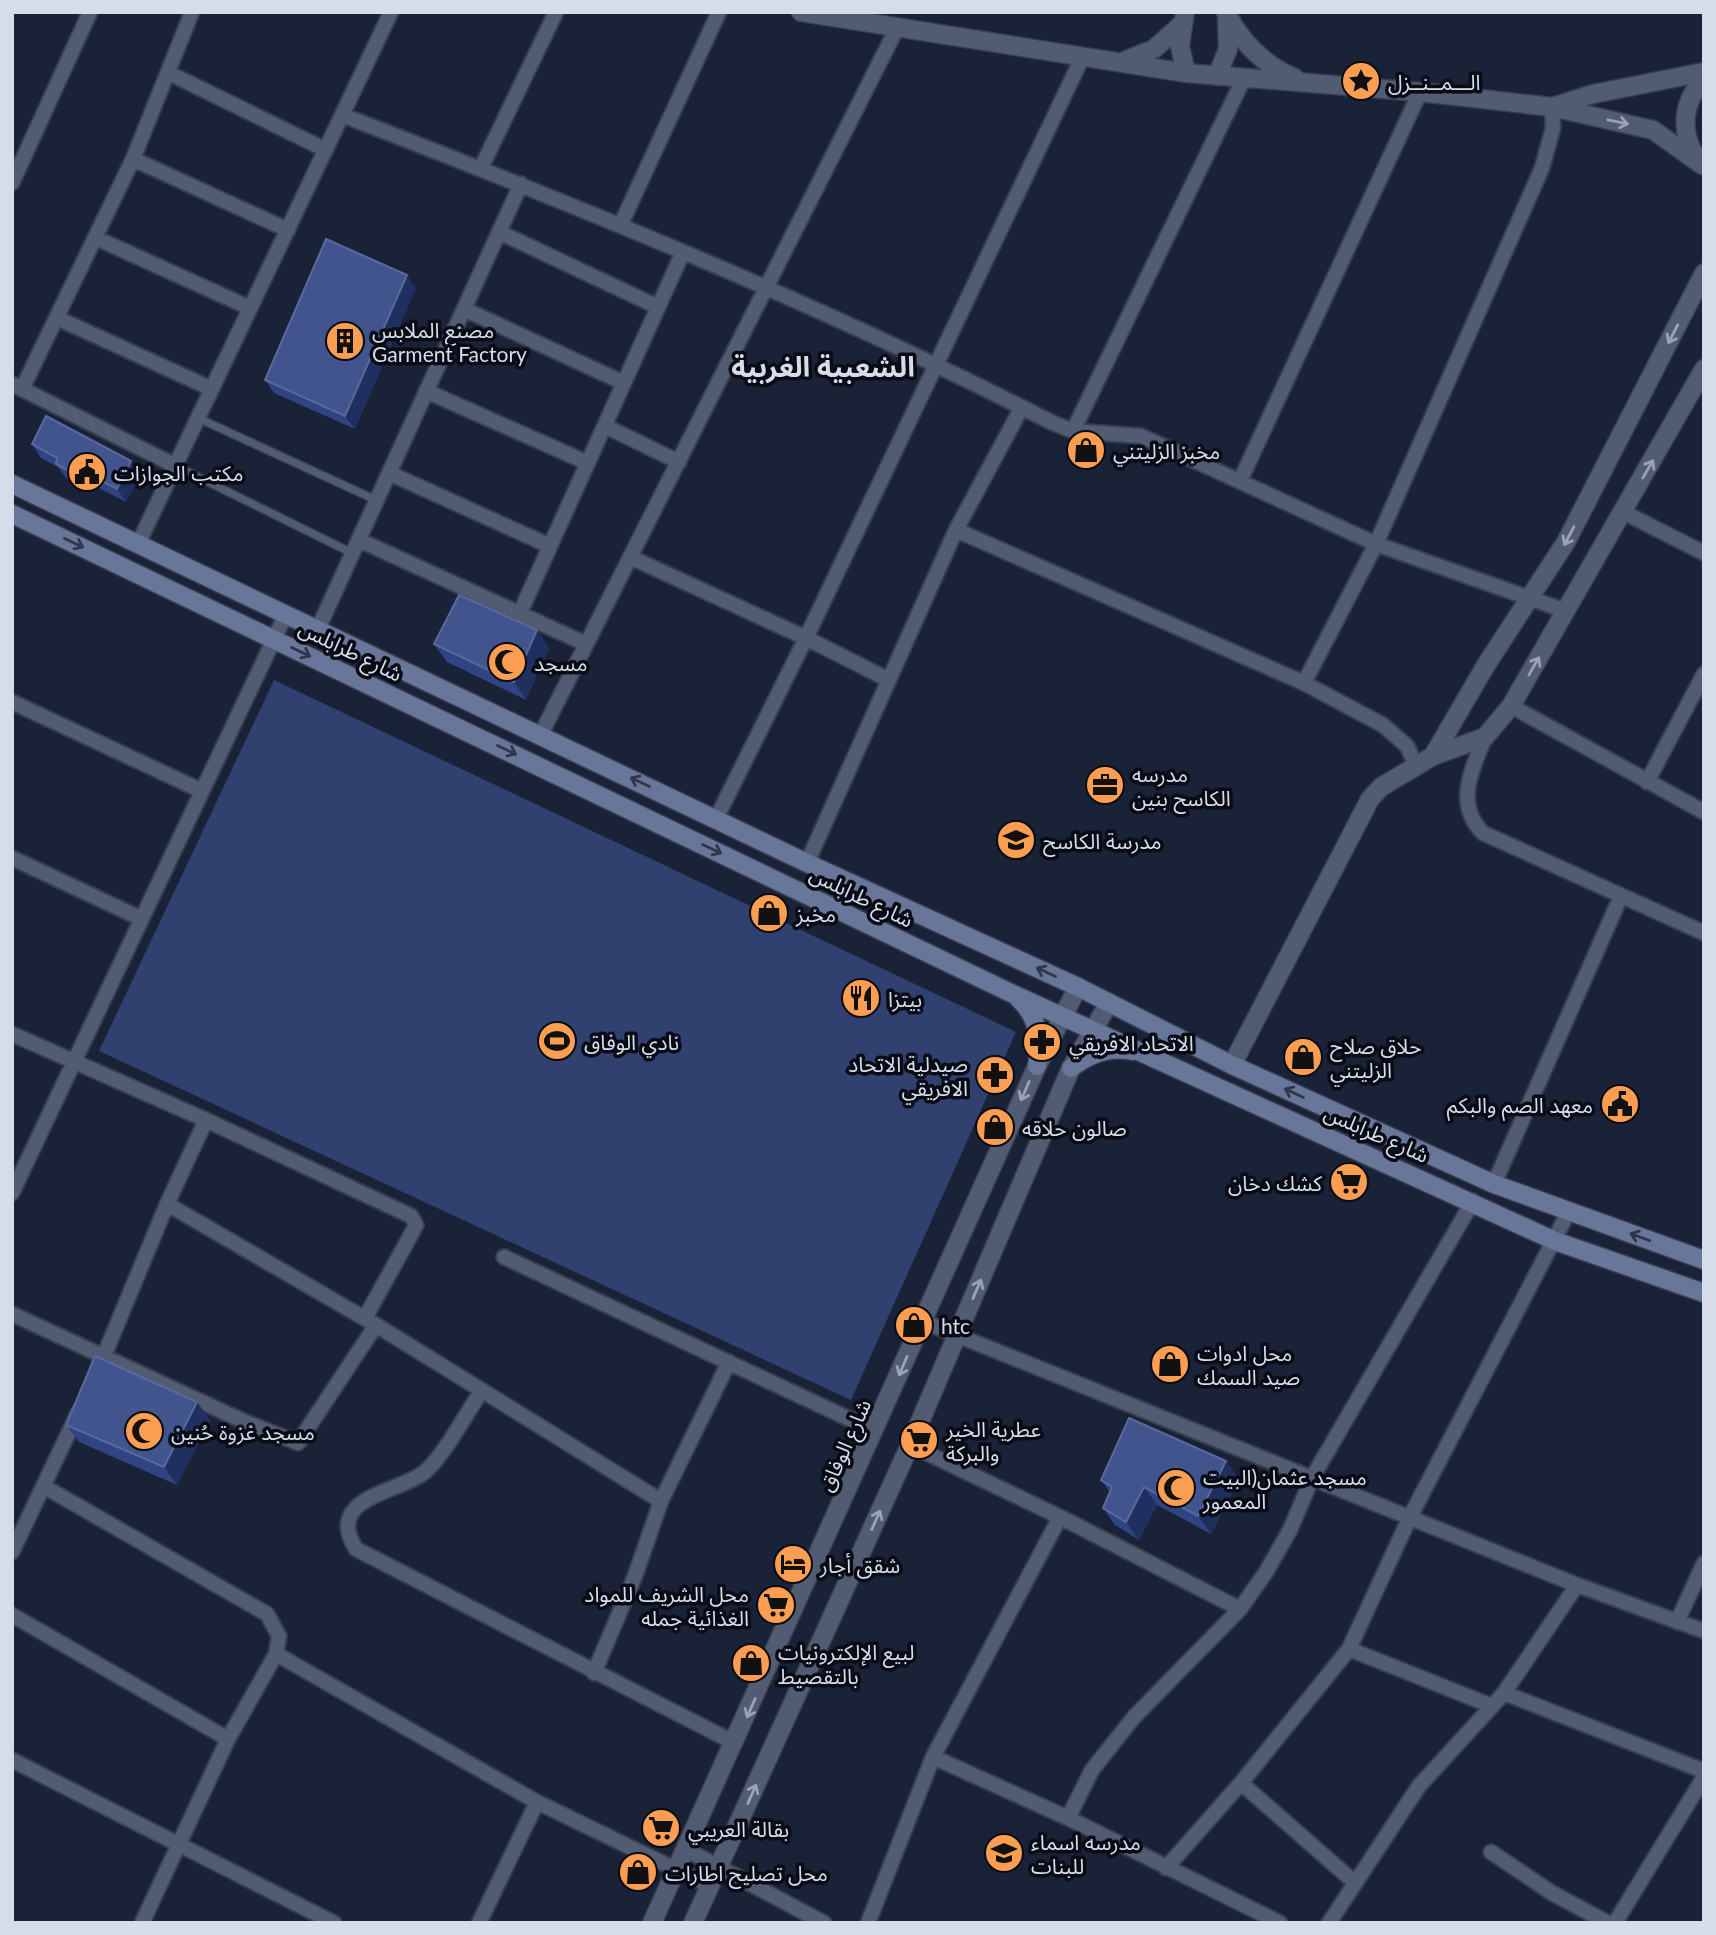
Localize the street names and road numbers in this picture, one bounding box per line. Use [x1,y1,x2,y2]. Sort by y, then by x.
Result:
street label: شارع طرابلس [293,614,407,689]
street label: شارع طرابلس [804,860,918,935]
street label: شارع طرابلس [1319,1099,1433,1171]
street label: شارع الوفاق [813,1395,879,1497]

